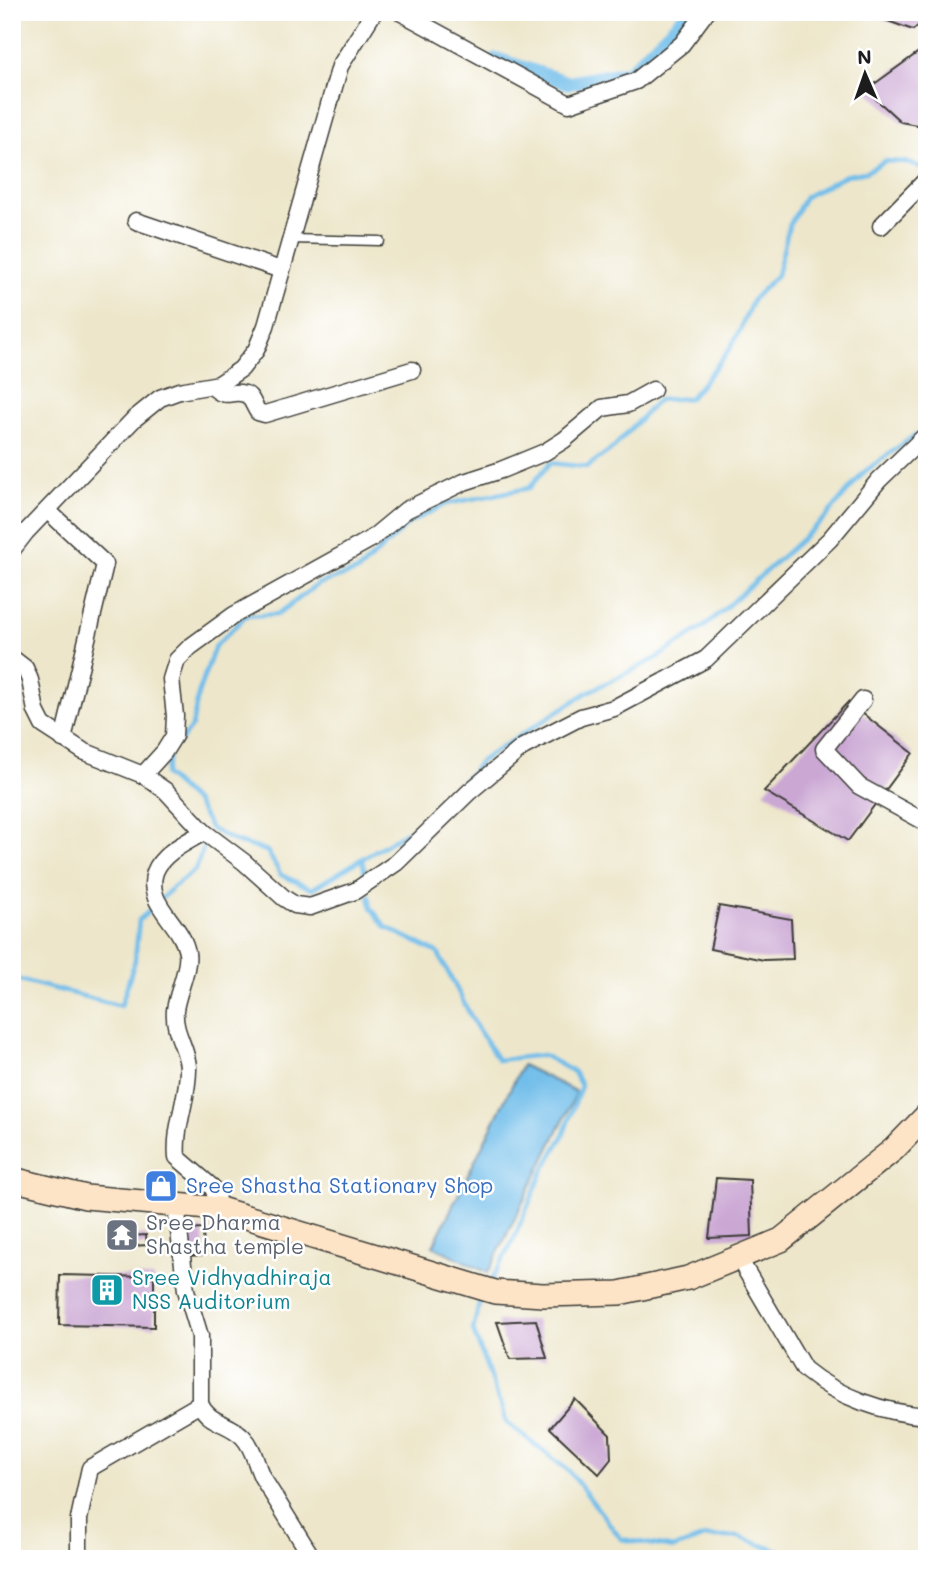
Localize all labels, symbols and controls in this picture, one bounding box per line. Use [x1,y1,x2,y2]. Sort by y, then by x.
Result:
north arrow [830,38,900,108]
text: N [857,44,872,69]
shop icon: Sree Shastha Stationary Shop [142,1167,180,1205]
place label: Sree Shastha Stationary Shop [186,1171,493,1198]
place label: Sree Dharma Shastha temple [146,1208,304,1259]
temple icon: Sree Dharma Shastha temple [103,1216,141,1254]
place label: Sree Vidhyadhiraja NSS Auditorium [132,1263,332,1314]
building icon: Sree Vidhyadhiraja NSS Auditorium [88,1271,126,1309]

